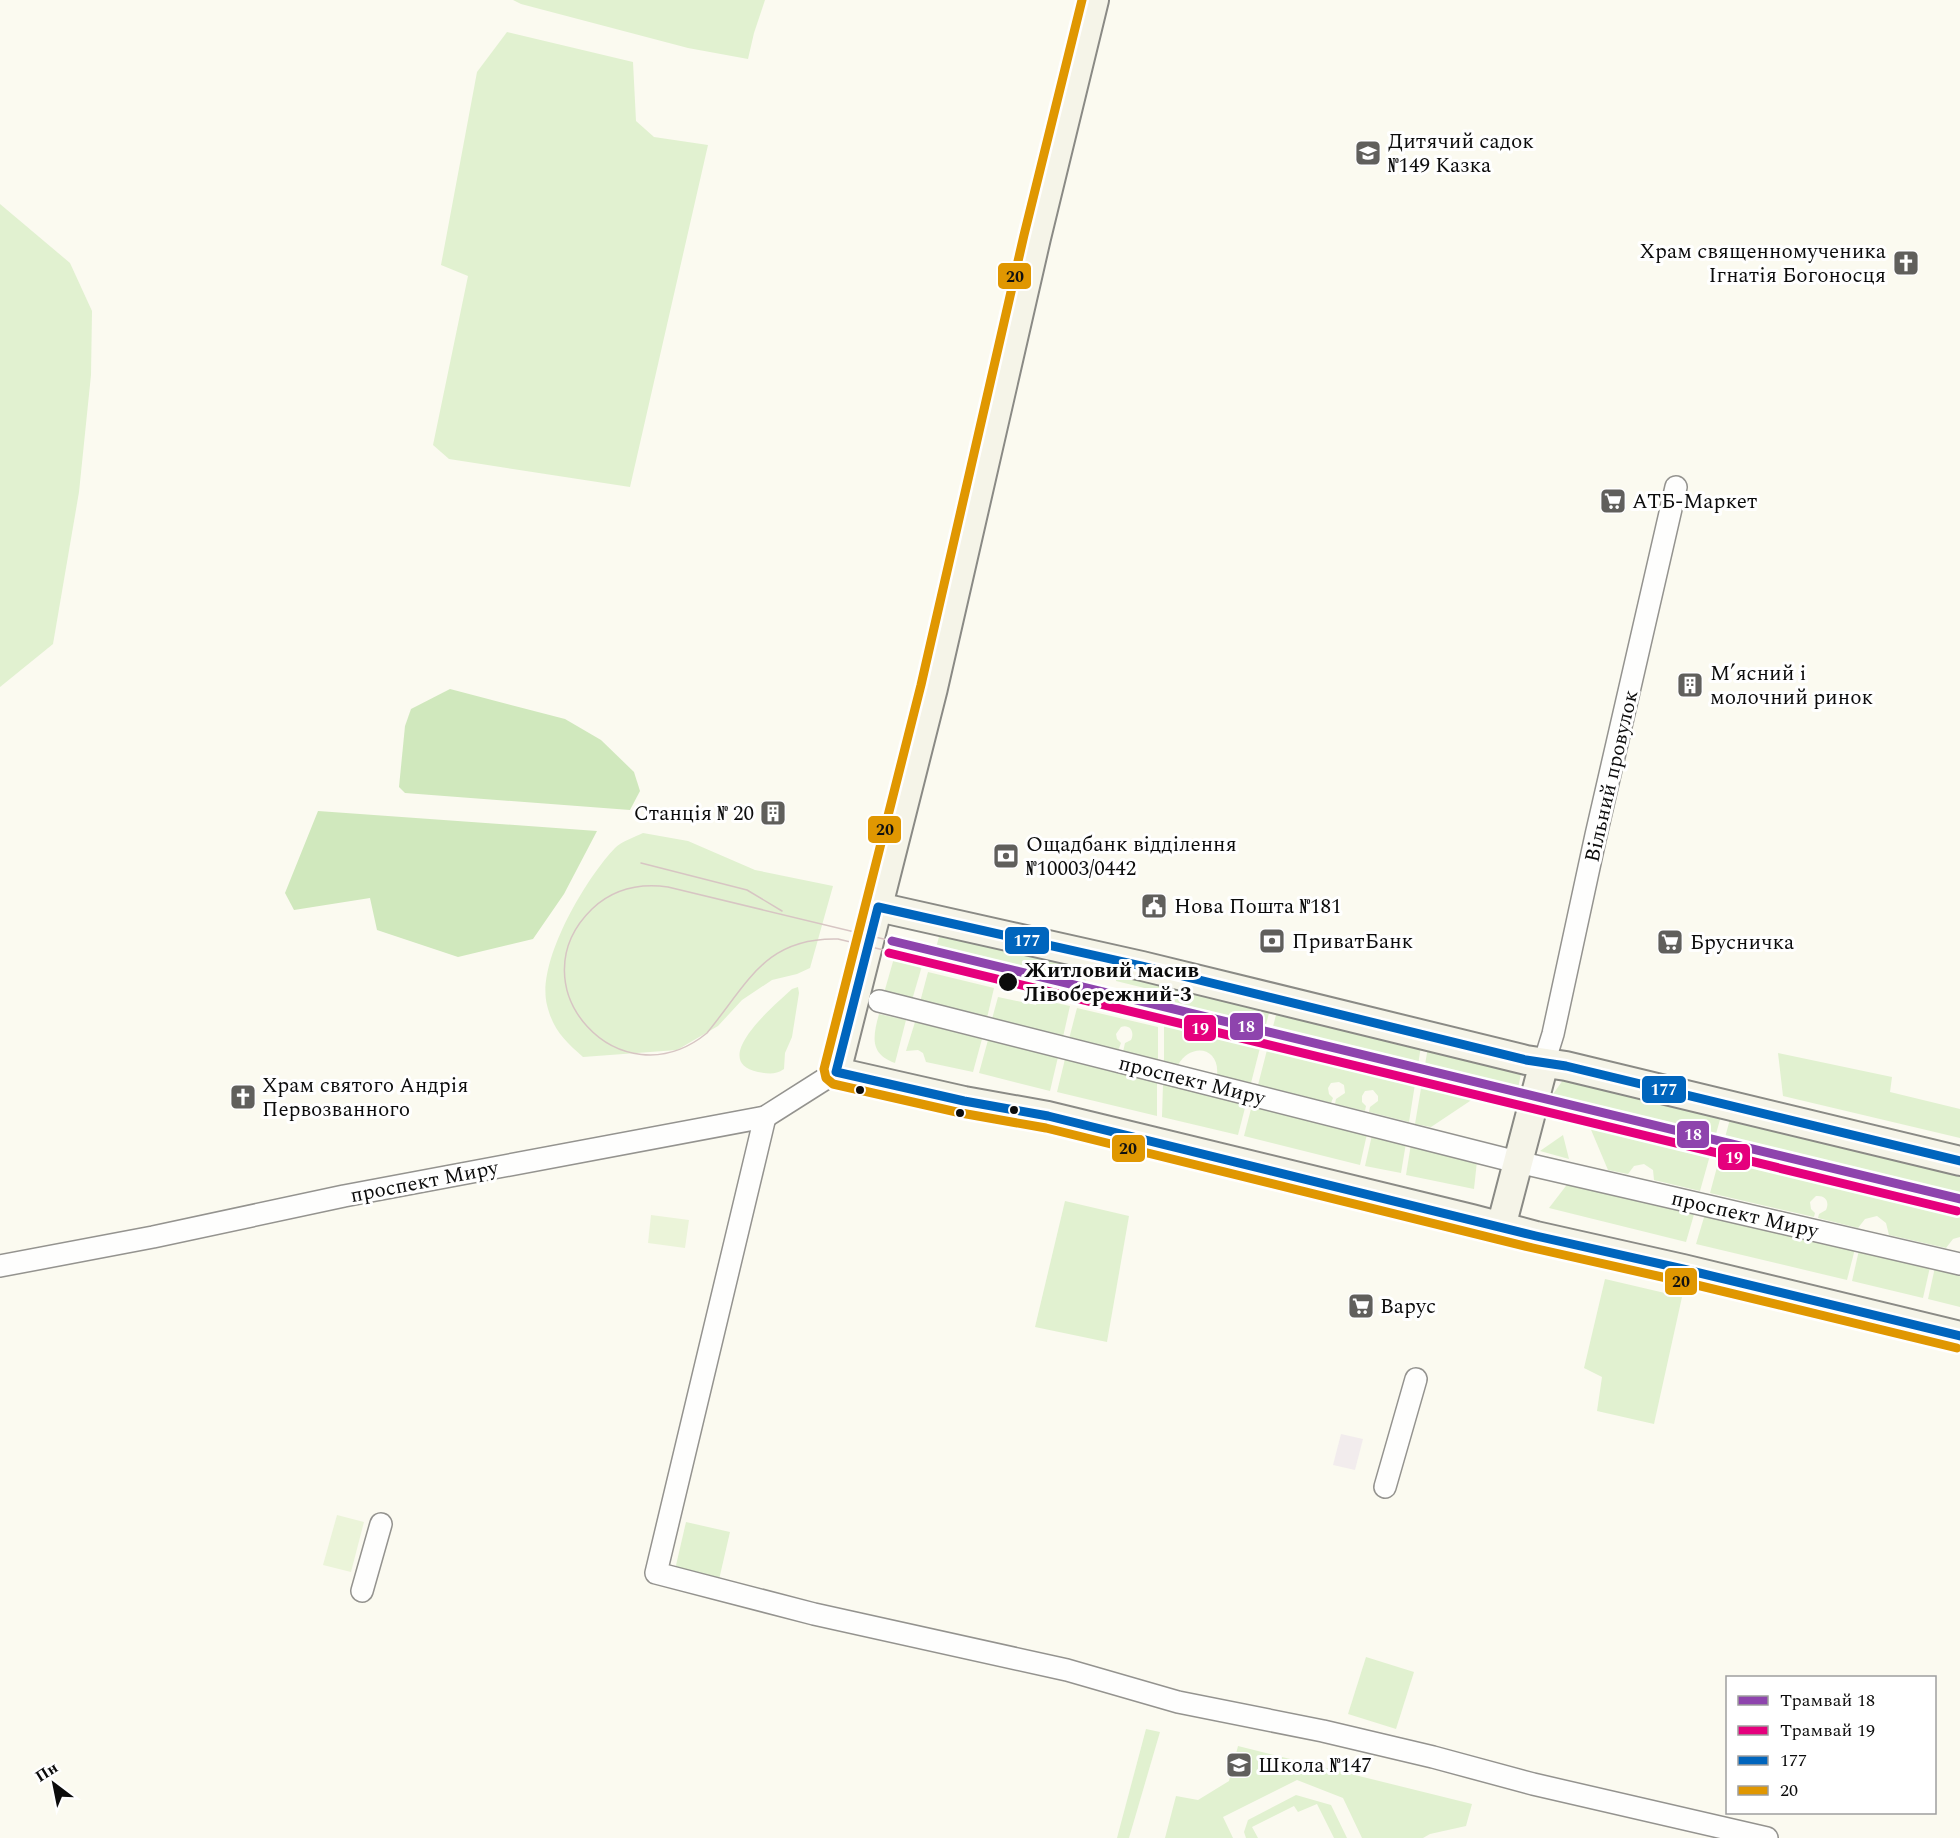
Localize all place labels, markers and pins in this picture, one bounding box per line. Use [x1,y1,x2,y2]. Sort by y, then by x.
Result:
place label: Дитячий садок №149 Казка [1388,126,1534,182]
school or university icon: Дитячий садок №149 Казка [1353,138,1383,168]
place label: Храм священномученика Ігнатія Богоносця [1640,236,1887,292]
church icon: Храм священномученика Ігнатія Богоносця [1891,248,1921,278]
supermarket icon: АТБ-Маркет [1598,486,1628,516]
place label: АТБ-Маркет [1632,486,1757,518]
place label: Мʼясний і молочний ринок [1710,658,1873,714]
building icon: Мʼясний і молочний ринок [1675,670,1705,700]
place label: Станція № 20 [634,798,754,830]
building icon: Станція № 20 [758,798,788,828]
place label: Ощадбанк відділення №10003/0442 [1026,829,1237,885]
bank icon: Ощадбанк відділення №10003/0442 [991,841,1021,871]
public building icon: Нова Пошта №181 [1139,891,1169,921]
place label: Нова Пошта №181 [1174,891,1341,923]
bank icon: ПриватБанк [1257,926,1287,956]
place label: ПриватБанк [1292,926,1414,958]
supermarket icon: Брусничка [1655,927,1685,957]
place label: Брусничка [1690,927,1795,959]
place label: Житловий масив Лівобережний-3 [1024,955,1199,1011]
marker: Житловий масив Лівобережний-3 [997,971,1019,993]
place label: Храм святого Андрія Первозванного [262,1070,468,1126]
church icon: Храм святого Андрія Первозванного [228,1082,258,1112]
unlabelled marker [854,1084,866,1096]
unlabelled marker [1008,1104,1020,1116]
unlabelled marker [954,1107,966,1119]
supermarket icon: Варус [1346,1291,1376,1321]
place label: Варус [1380,1291,1436,1323]
school or university icon: Школа №147 [1224,1750,1254,1780]
place label: Школа №147 [1258,1750,1372,1782]

